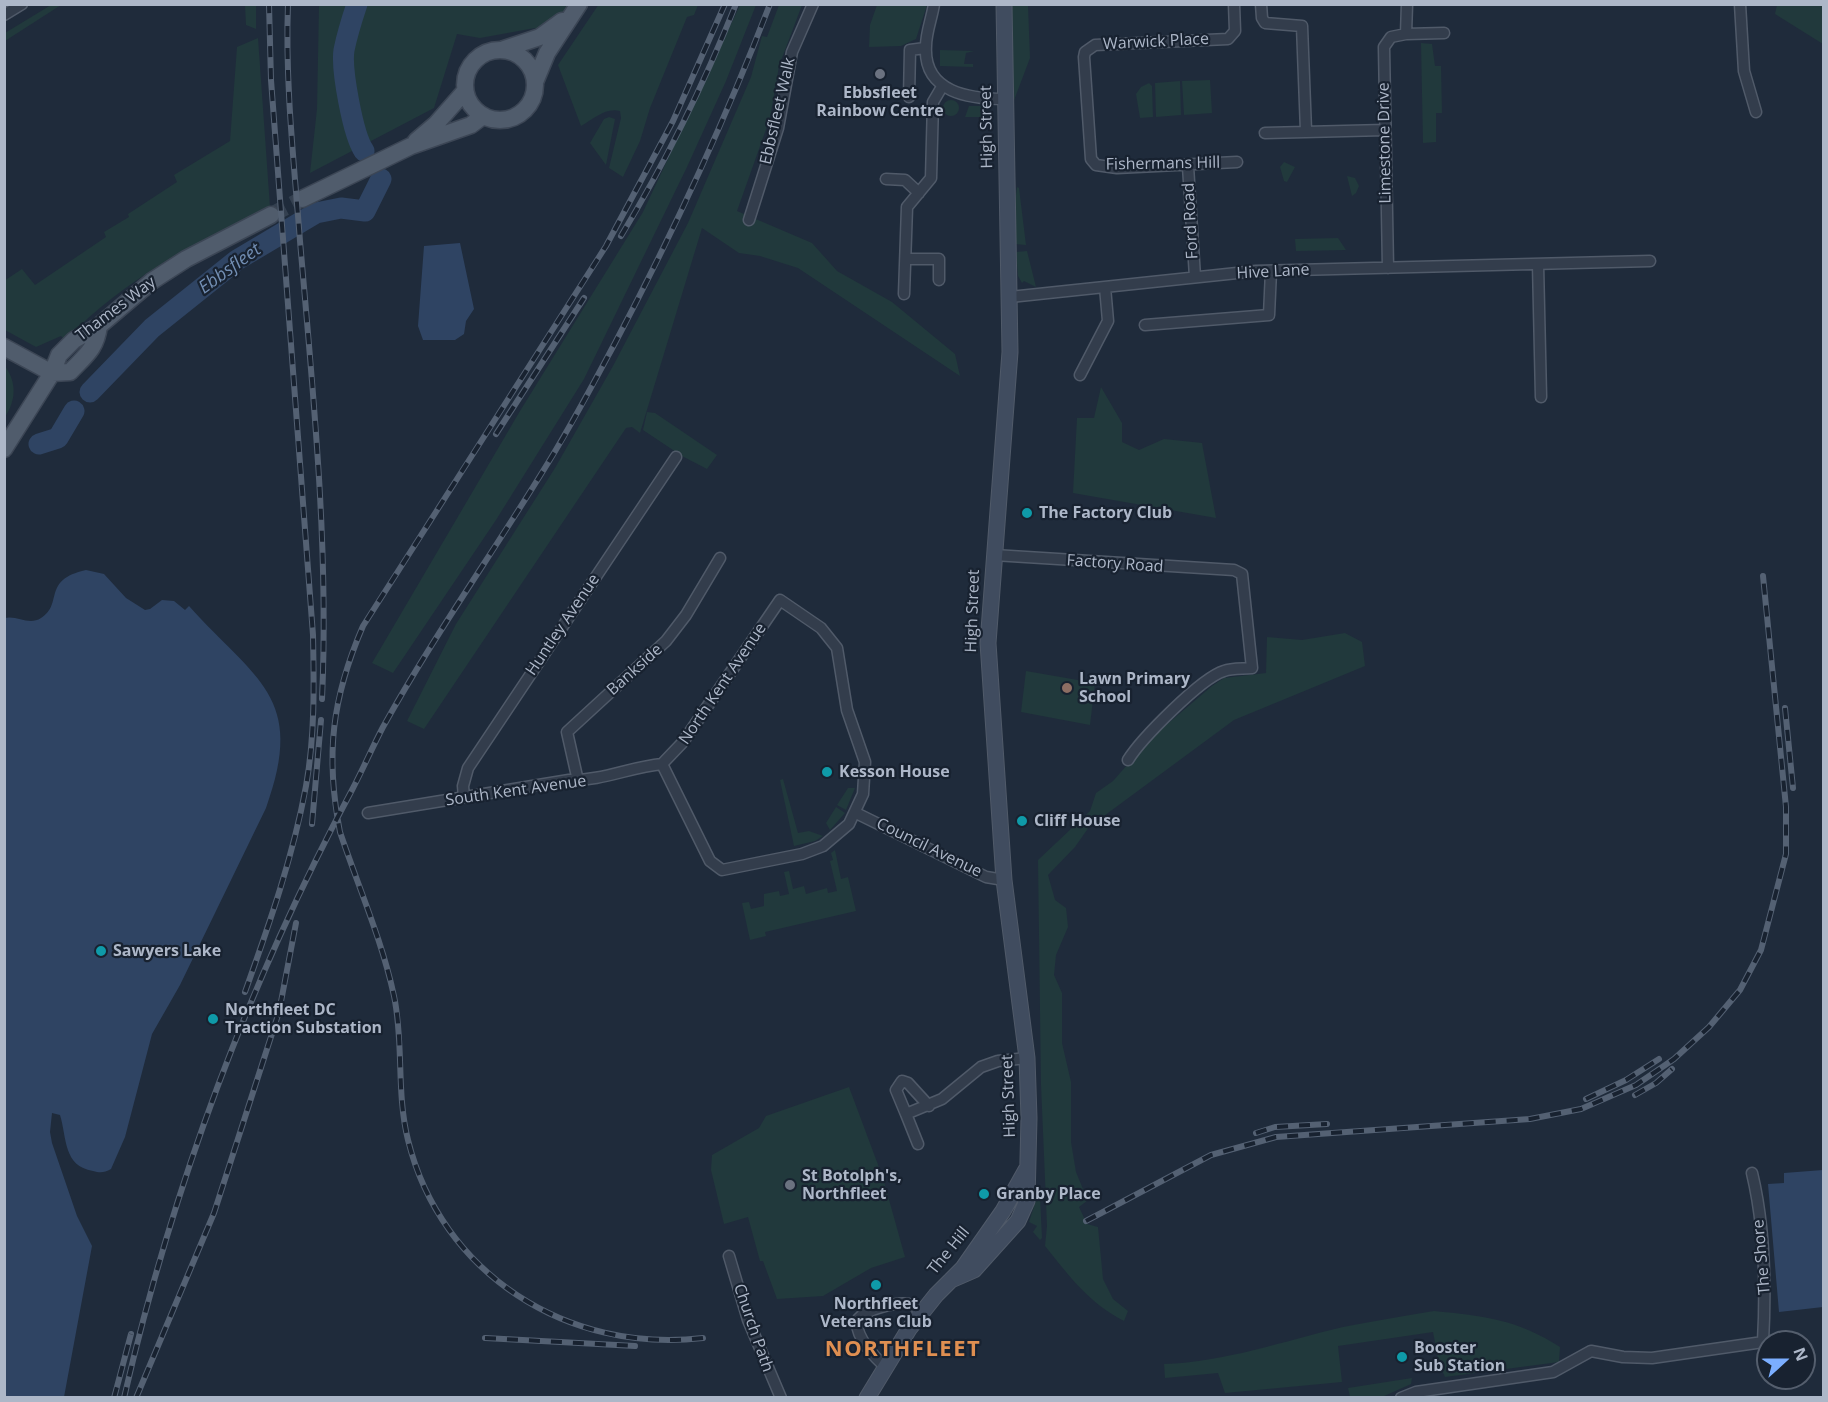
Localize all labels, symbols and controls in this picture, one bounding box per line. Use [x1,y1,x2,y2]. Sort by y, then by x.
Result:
street label: Warwick Place [1103,30,1209,54]
street label: Ebbsfleet Walk [756,56,800,166]
marker: Ebbsfleet Rainbow Centre [873,67,887,81]
street label: Limestone Drive [1374,82,1396,204]
place label: Ebbsfleet Rainbow Centre [816,83,944,121]
street label: High Street [977,85,997,169]
street label: Fishermans Hill [1106,153,1220,175]
street label: Ford Road [1179,182,1203,260]
water label: Ebbsfleet [195,239,265,299]
street label: Hive Lane [1236,261,1310,283]
street label: Thames Way [72,273,160,345]
place label: The Factory Club [1039,503,1172,523]
marker: The Factory Club [1020,506,1034,520]
street label: Factory Road [1066,551,1164,577]
street label: High Street [962,569,984,653]
street label: Huntley Avenue [522,571,604,679]
street label: North Kent Avenue [675,620,771,748]
street label: Bankside [603,640,667,700]
place label: Lawn Primary School [1079,669,1190,707]
marker: Lawn Primary School [1060,681,1074,695]
place label: Kesson House [839,762,950,782]
marker: Kesson House [820,765,834,779]
street label: South Kent Avenue [444,772,588,810]
place label: Cliff House [1034,811,1121,831]
street label: Council Avenue [873,814,985,882]
marker: Cliff House [1015,814,1029,828]
place label: Sawyers Lake [113,941,221,961]
marker: Sawyers Lake [94,944,108,958]
place label: Northfleet DC Traction Substation [225,1000,382,1038]
marker: Northfleet DC Traction Substation [206,1012,220,1026]
street label: High Street [998,1054,1020,1138]
place label: St Botolph's, Northfleet [802,1166,902,1204]
marker: St Botolph's, Northfleet [783,1178,797,1192]
place label: Granby Place [996,1184,1101,1204]
marker: Granby Place [977,1187,991,1201]
street label: The Shore [1749,1219,1775,1295]
street label: The Hill [924,1223,974,1279]
marker: Northfleet Veterans Club [869,1278,883,1292]
street label: Church Path [729,1281,777,1375]
place label: Northfleet Veterans Club [820,1294,932,1332]
north arrow [1756,1330,1816,1390]
district label: NORTHFLEET [825,1337,981,1363]
place label: Booster Sub Station [1414,1338,1505,1376]
text: N [1788,1344,1814,1364]
marker: Booster Sub Station [1395,1350,1409,1364]

